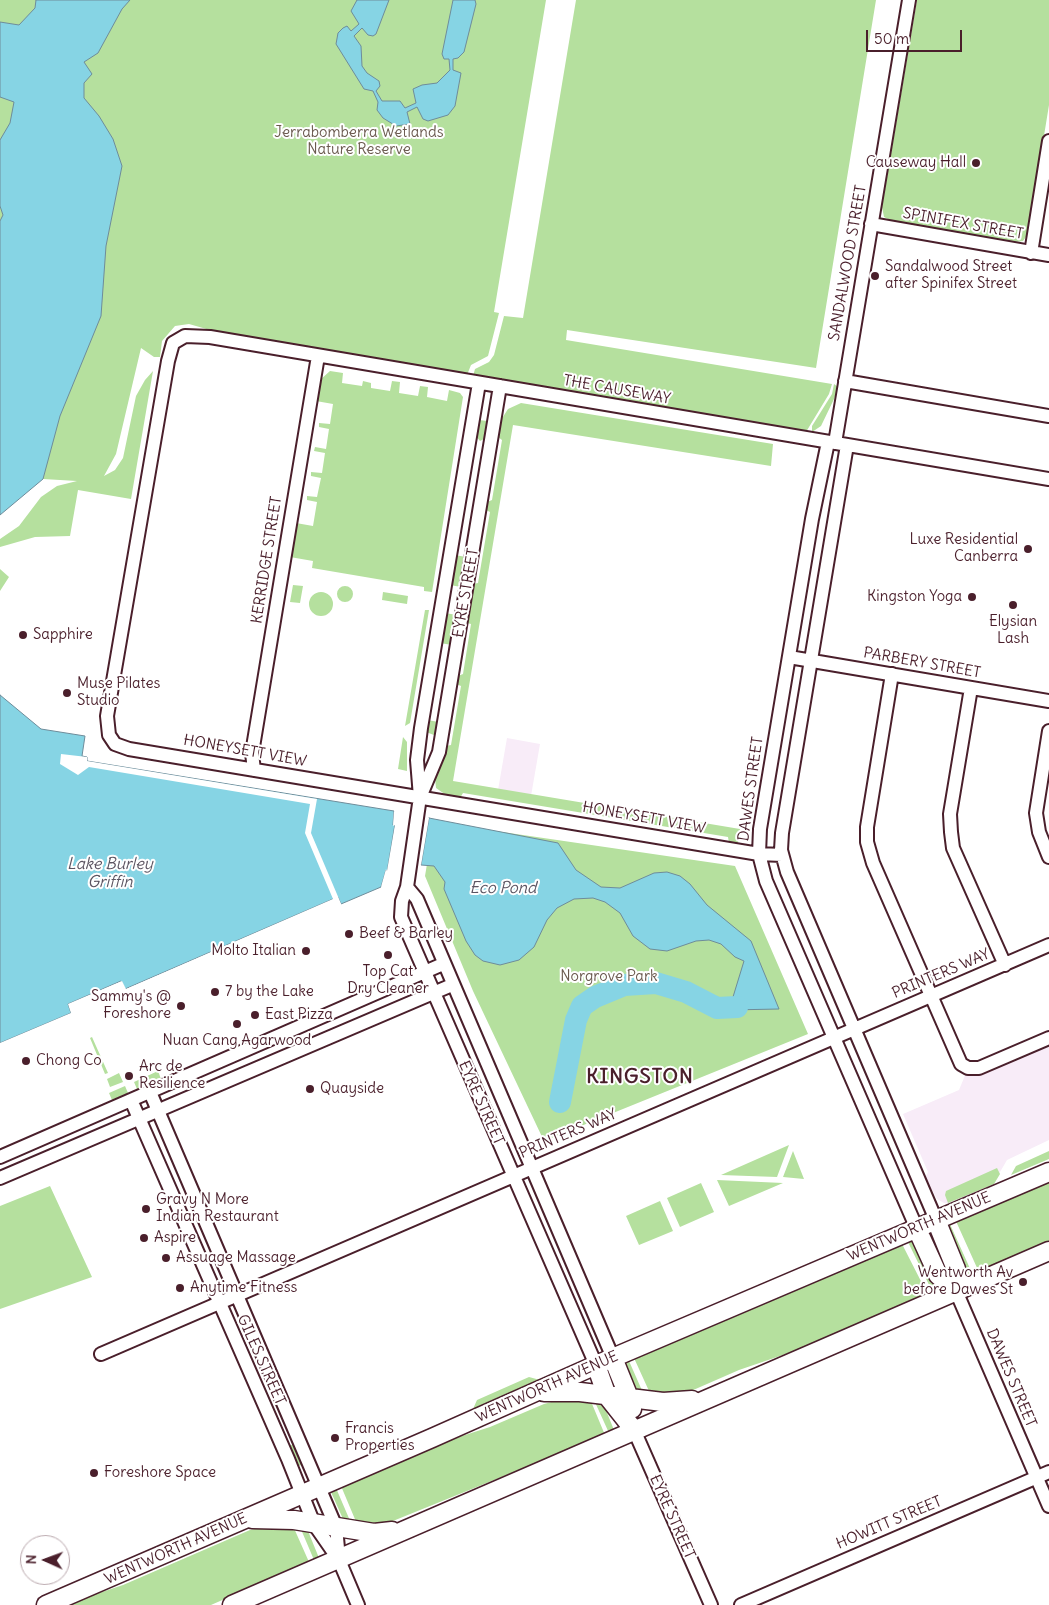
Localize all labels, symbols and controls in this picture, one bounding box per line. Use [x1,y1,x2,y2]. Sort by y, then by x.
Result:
scale bar [869,20,965,52]
text: 50 m [874,29,909,48]
park label: Jerrabomberra Wetlands Nature Reserve [274,124,444,159]
place label: Causeway Hall [866,154,966,172]
marker: Causeway Hall [970,157,982,169]
street label: SANDALWOOD STREET [825,184,871,342]
street label: SPINIFEX STREET [901,205,1025,243]
place label: Sandalwood Street after Spinifex Street [885,258,1017,293]
marker: Sandalwood Street after Spinifex Street [869,270,881,282]
street label: THE CAUSEWAY [562,372,672,408]
street label: KERRIDGE STREET [248,495,286,625]
place label: Luxe Residential Canberra [909,531,1018,566]
marker: Luxe Residential Canberra [1022,543,1034,555]
street label: EYRE STREET [449,547,483,639]
place label: Kingston Yoga [867,588,962,606]
marker: Kingston Yoga [966,591,978,603]
marker: Elysian Lash [1007,599,1019,611]
place label: Elysian Lash [989,613,1037,648]
place label: Sapphire [33,626,93,644]
marker: Sapphire [17,629,29,641]
street label: PARBERY STREET [862,644,982,682]
place label: Muse Pilates Studio [77,675,160,710]
marker: Muse Pilates Studio [61,687,73,699]
street label: HONEYSETT VIEW [182,731,308,771]
street label: DAWES STREET [735,736,767,842]
street label: HONEYSETT VIEW [581,798,707,838]
water label: Lake Burley Griffin [67,854,153,892]
water label: Eco Pond [470,878,536,898]
place label: Beef & Barley [359,925,453,943]
marker: Beef & Barley [343,928,355,940]
place label: Molto Italian [211,942,296,960]
marker: Molto Italian [300,945,312,957]
street label: PRINTERS WAY [890,945,992,1003]
marker: Top Cat Dry Cleaner [382,949,394,961]
place label: Top Cat Dry Cleaner [347,963,429,998]
park label: Norgrove Park [560,968,658,986]
place label: 7 by the Lake [225,983,314,1001]
marker: 7 by the Lake [209,986,221,998]
place label: Sammy's @ Foreshore [91,988,171,1023]
marker: Sammy's @ Foreshore [175,1000,187,1012]
place label: East Pizza [265,1006,333,1024]
marker: East Pizza [249,1009,261,1021]
marker: Nuan Cang Agarwood [231,1018,243,1030]
place label: Nuan Cang Agarwood [163,1032,311,1050]
place label: Chong Co [36,1052,102,1070]
marker: Chong Co [20,1055,32,1067]
place label: Arc de Resilience [139,1058,205,1093]
street label: EYRE STREET [454,1058,508,1148]
district label: KINGSTON [585,1065,695,1089]
marker: Arc de Resilience [123,1070,135,1082]
place label: Quayside [320,1080,384,1098]
marker: Quayside [304,1083,316,1095]
street label: PRINTERS WAY [517,1105,619,1163]
street label: WENTWORTH AVENUE [845,1189,993,1265]
place label: Gravy N More Indian Restaurant [156,1191,279,1226]
marker: Gravy N More Indian Restaurant [140,1203,152,1215]
place label: Aspire [154,1229,196,1247]
marker: Aspire [138,1232,150,1244]
place label: Assuage Massage [176,1249,296,1267]
marker: Assuage Massage [160,1252,172,1264]
place label: Wentworth Av before Dawes St [904,1264,1013,1299]
marker: Wentworth Av before Dawes St [1017,1276,1029,1288]
place label: Anytime Fitness [190,1279,297,1297]
marker: Anytime Fitness [174,1282,186,1294]
street label: GILES STREET [233,1312,289,1408]
street label: DAWES STREET [982,1326,1040,1430]
street label: WENTWORTH AVENUE [473,1347,621,1427]
place label: Francis Properties [345,1420,415,1455]
marker: Francis Properties [329,1432,341,1444]
place label: Foreshore Space [104,1464,216,1482]
marker: Foreshore Space [88,1467,100,1479]
street label: EYRE STREET [645,1472,699,1562]
street label: HOWITT STREET [834,1493,944,1553]
street label: WENTWORTH AVENUE [102,1509,250,1589]
north arrow [20,1535,70,1585]
text: N [22,1554,40,1565]

